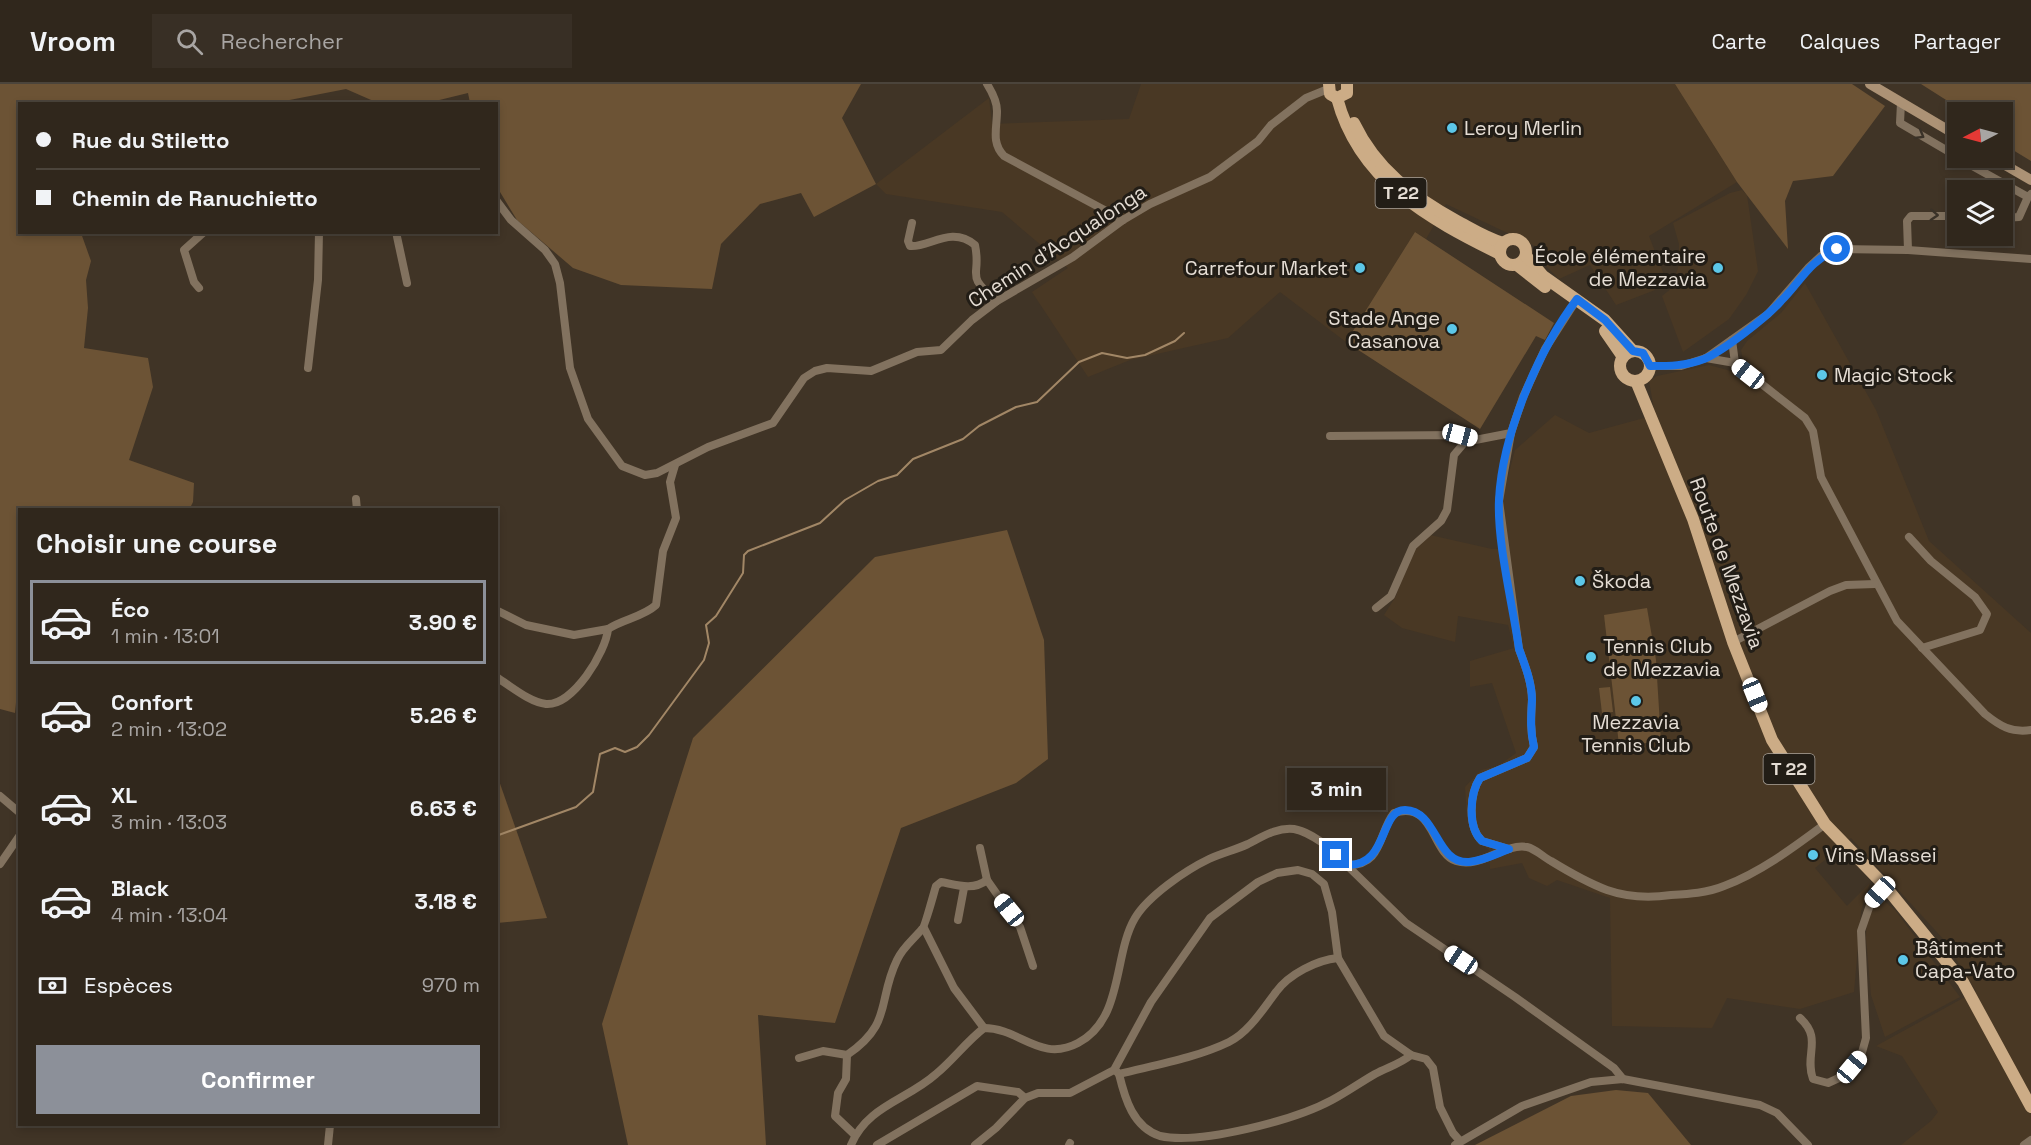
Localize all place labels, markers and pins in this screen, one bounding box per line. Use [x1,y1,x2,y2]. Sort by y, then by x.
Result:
place label: Leroy Merlin [1464,115,1582,141]
marker: Leroy Merlin [1445,121,1459,135]
place label: École élémentaire de Mezzavia [1534,243,1706,292]
place label: Carrefour Market [1185,255,1348,281]
marker: Carrefour Market [1353,261,1367,275]
marker: École élémentaire de Mezzavia [1711,261,1725,275]
place label: Stade Ange Casanova [1328,305,1440,354]
marker: Stade Ange Casanova [1445,322,1459,336]
place label: Magic Stock [1834,362,1954,388]
marker: Magic Stock [1815,368,1829,382]
place label: Škoda [1592,568,1651,594]
marker: Škoda [1573,574,1587,588]
place label: Tennis Club de Mezzavia [1603,633,1721,682]
marker: Tennis Club de Mezzavia [1584,650,1598,664]
marker: Mezzavia Tennis Club [1629,694,1643,708]
place label: Mezzavia Tennis Club [1581,709,1691,758]
place label: Vins Massei [1825,842,1937,868]
marker: Vins Massei [1806,848,1820,862]
place label: Bâtiment Capa-Vato [1915,935,2015,984]
marker: Bâtiment Capa-Vato [1896,953,1910,967]

